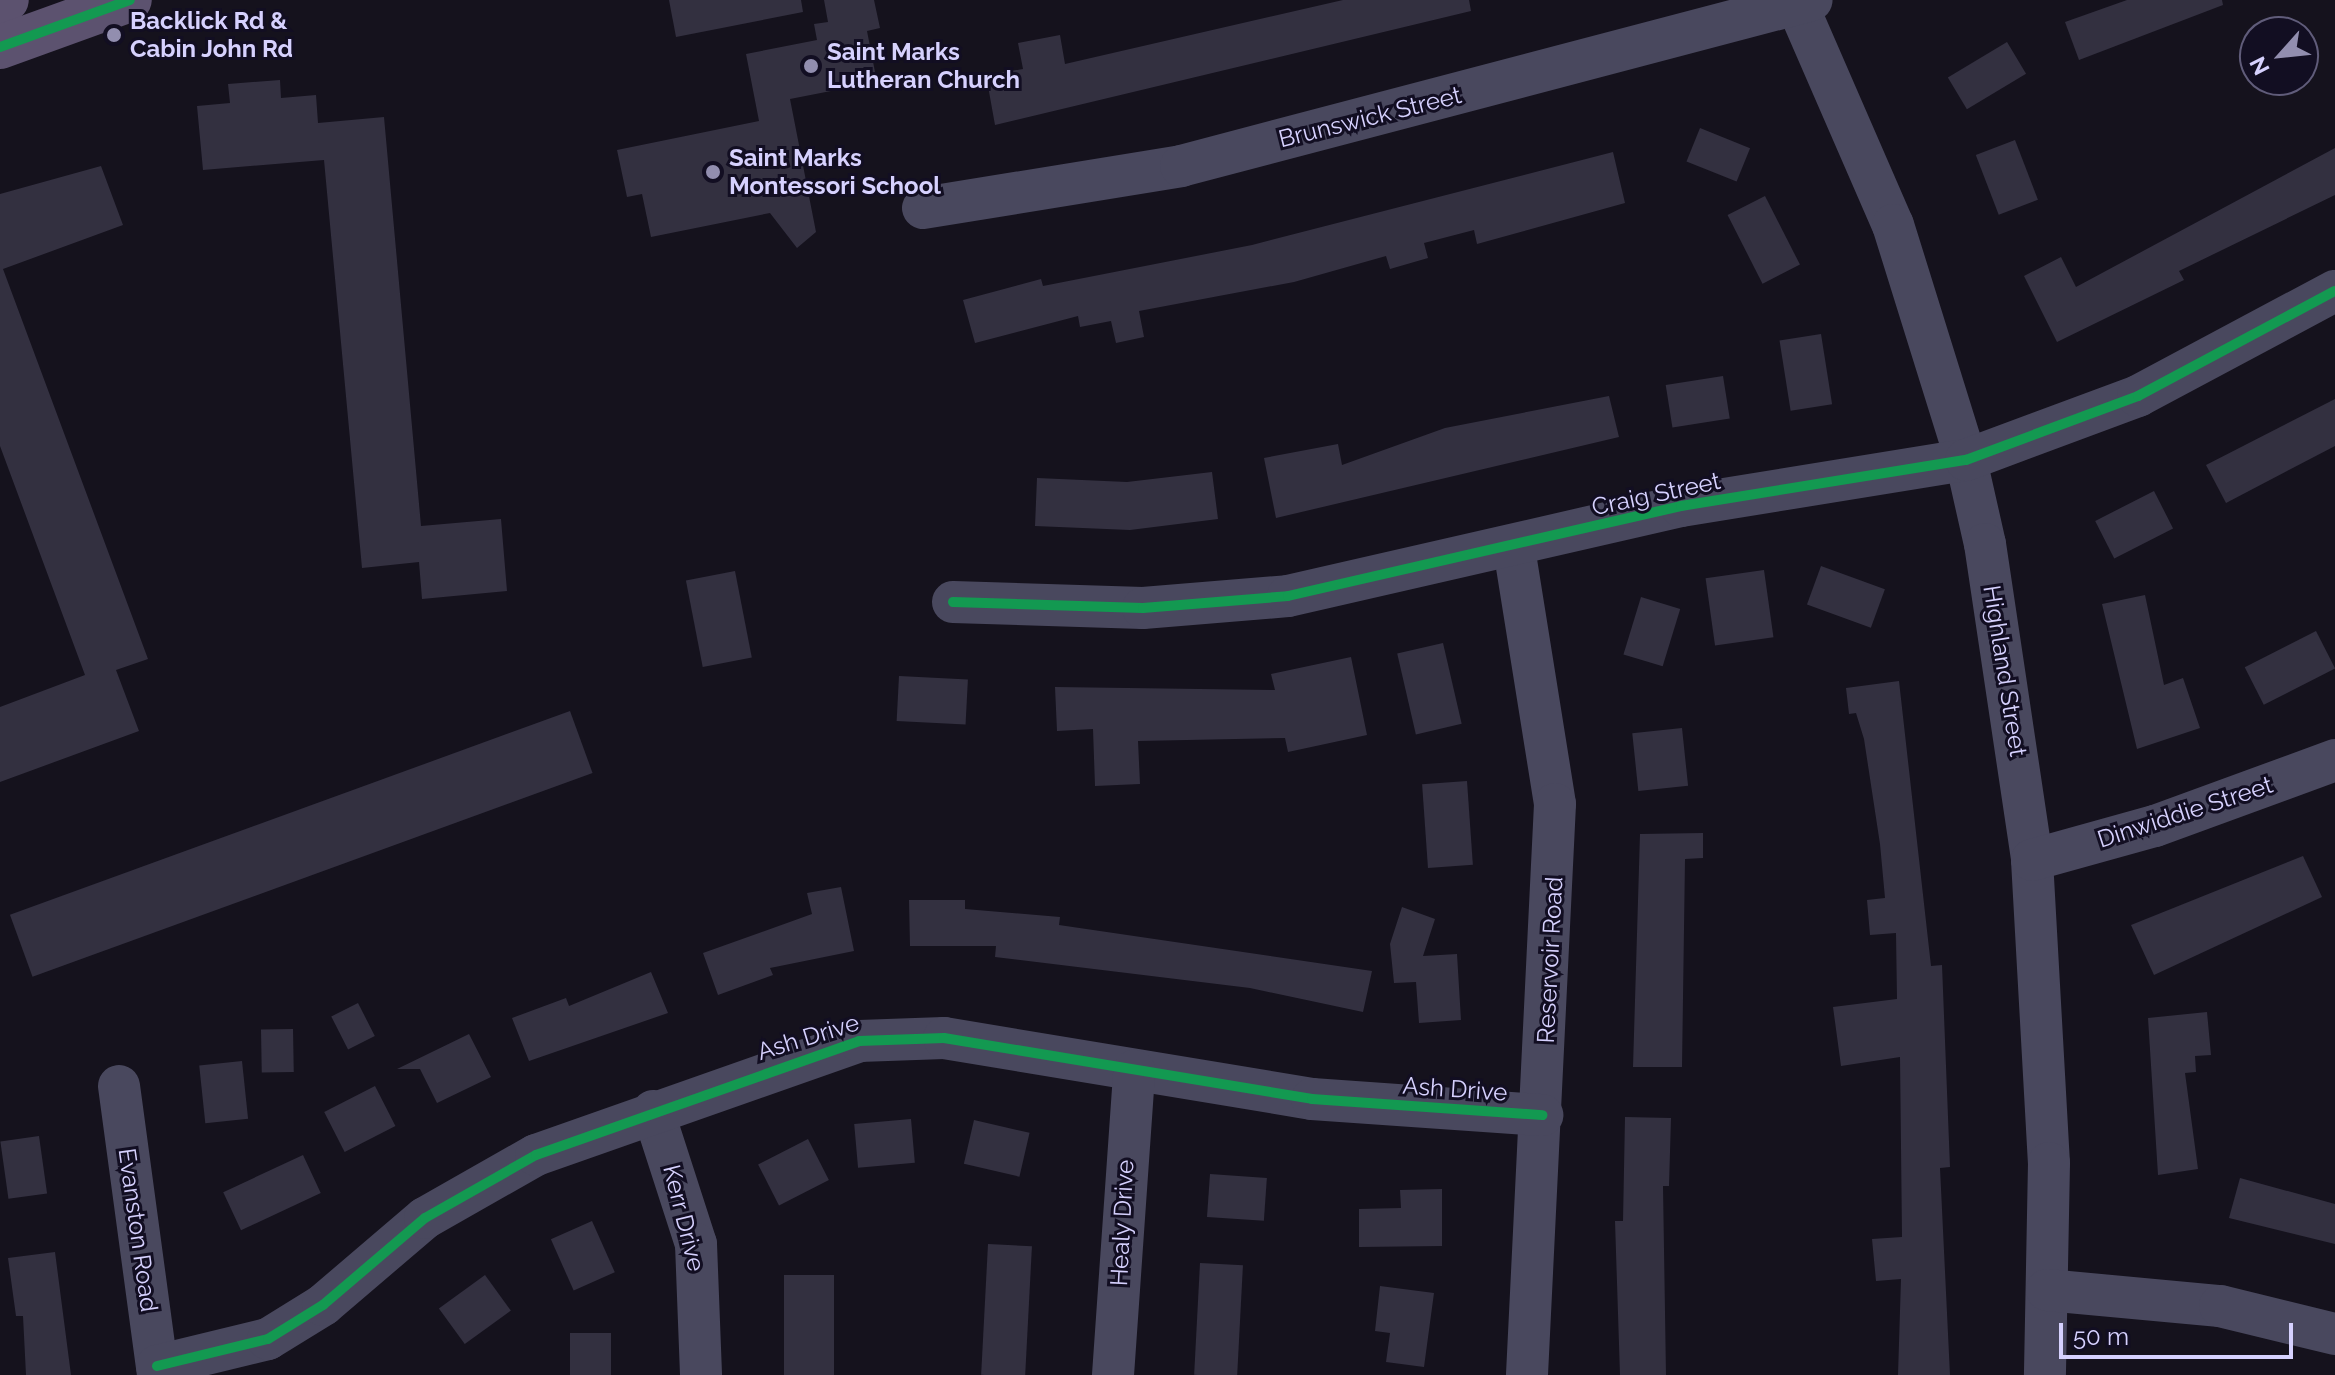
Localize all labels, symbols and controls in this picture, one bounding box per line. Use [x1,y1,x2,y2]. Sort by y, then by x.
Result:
place label: Backlick Rd & Cabin John Rd [130,7,294,63]
north arrow [2239,16,2319,96]
marker: Backlick Rd & Cabin John Rd [105,26,123,44]
place label: Saint Marks Lutheran Church [827,38,1020,94]
text: N [2244,53,2275,79]
marker: Saint Marks Lutheran Church [802,57,820,75]
street label: Brunswick Street [1276,80,1464,154]
place label: Saint Marks Montessori School [729,144,941,200]
marker: Saint Marks Montessori School [704,163,722,181]
street label: Craig Street [1589,466,1723,522]
street label: Highland Street [1977,583,2033,759]
street label: Dinwiddie Street [2094,770,2276,854]
street label: Reservoir Road [1531,876,1569,1044]
street label: Ash Drive [754,1008,862,1066]
street label: Ash Drive [1402,1071,1508,1107]
street label: Evanston Road [112,1146,164,1314]
street label: Healy Drive [1104,1159,1140,1287]
street label: Kerr Drive [657,1162,711,1274]
scale bar [2063,1307,2297,1357]
text: 50 m [2073,1322,2129,1351]

